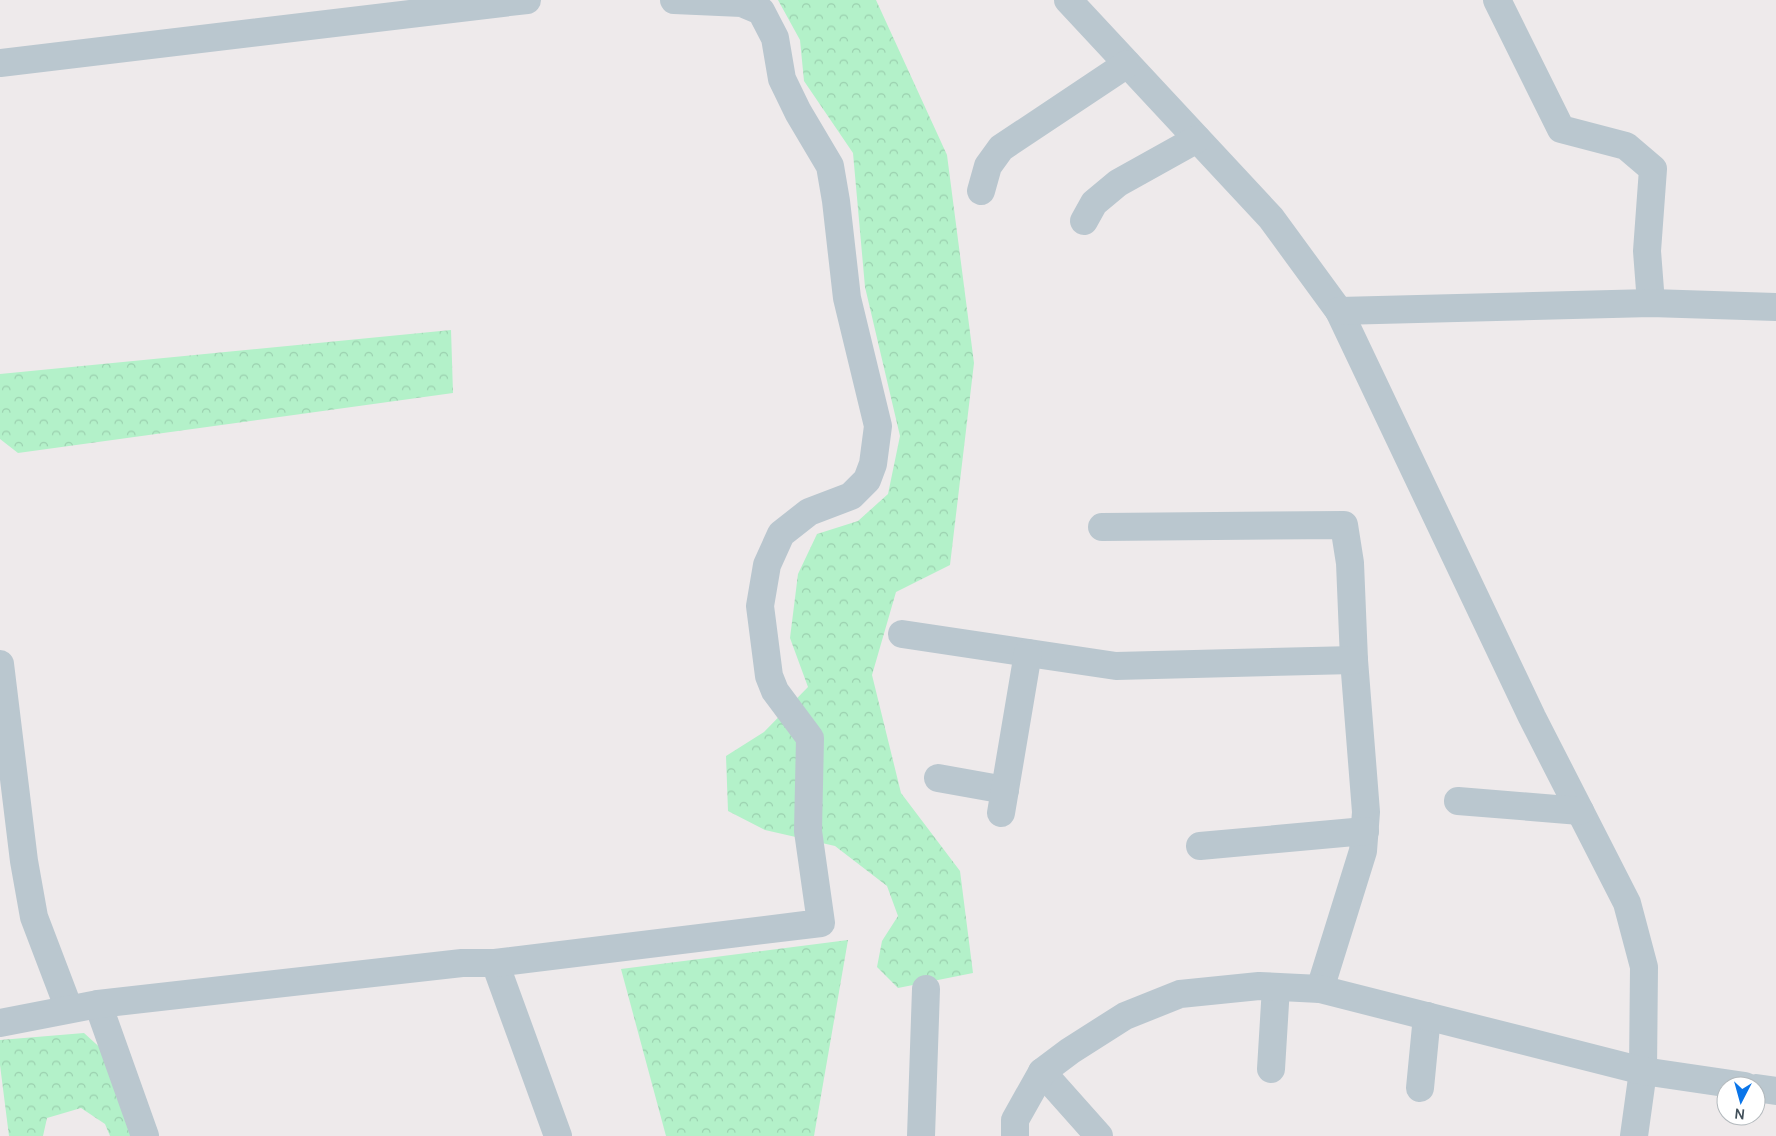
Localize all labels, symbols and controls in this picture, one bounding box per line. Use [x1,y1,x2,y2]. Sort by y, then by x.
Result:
north arrow [1716,1076,1766,1126]
text: N [1734,1104,1746,1124]

